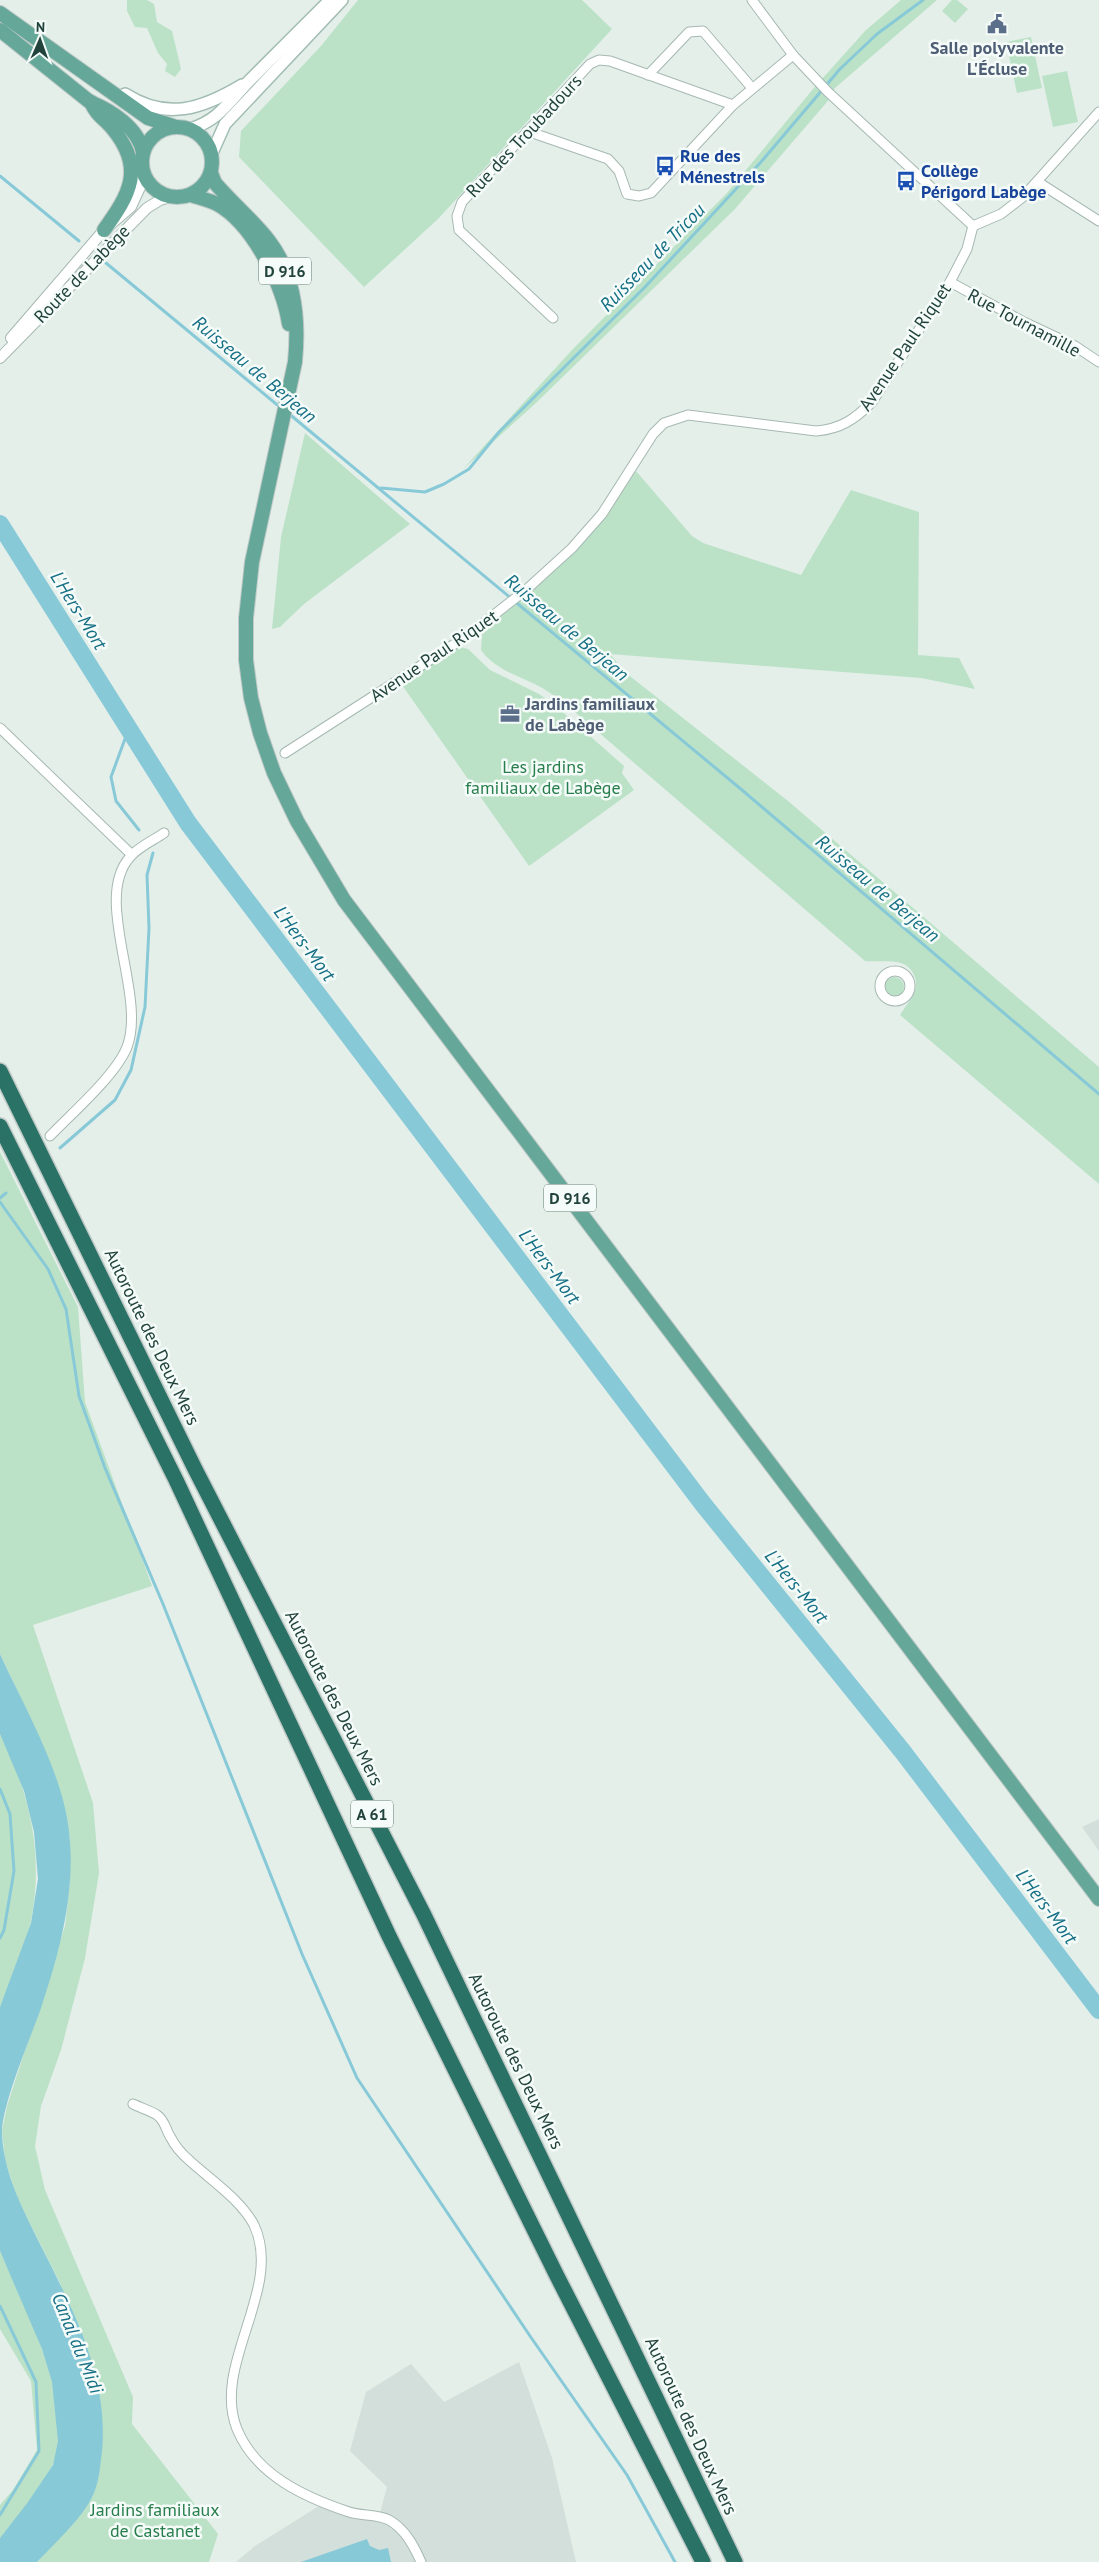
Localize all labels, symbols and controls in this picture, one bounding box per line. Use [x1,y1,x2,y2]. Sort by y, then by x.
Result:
public building icon: Salle polyvalente L'Écluse [986,13,1008,35]
north arrow [15,15,65,65]
text: N [36,18,45,36]
place label: Salle polyvalente L'Écluse [930,36,1064,80]
street label: Rue des Troubadours [461,69,587,202]
place label: Rue des Ménestrels [680,144,765,188]
bus stop icon: Rue des Ménestrels [654,155,676,177]
place label: Collège Périgord Labège [921,159,1047,203]
bus stop icon: Collège Périgord Labège [895,170,917,192]
water label: Ruisseau de Tricou [594,198,710,316]
street label: Route de Labège [29,220,134,328]
road number: D 916 [259,258,311,284]
street label: Avenue Paul Riquet [853,278,956,415]
street label: Rue Tournamille [964,283,1085,362]
water label: Ruisseau de Berjean [188,310,322,428]
water label: L'Hers-Mort [45,566,113,655]
water label: Ruisseau de Berjean [500,568,634,686]
street label: Avenue Paul Riquet [365,604,502,707]
place label: Jardins familiaux de Labège [524,692,656,736]
office icon: Jardins familiaux de Labège [499,703,521,725]
park label: Les jardins familiaux de Labège [465,755,621,799]
water label: Ruisseau de Berjean [811,829,945,947]
water label: L'Hers-Mort [269,901,342,986]
road number: D 916 [544,1184,596,1212]
water label: L'Hers-Mort [514,1224,587,1309]
street label: Autoroute des Deux Mers [100,1245,205,1429]
water label: L'Hers-Mort [760,1544,835,1629]
street label: Autoroute des Deux Mers [280,1606,389,1789]
road number: A 61 [351,1800,393,1828]
water label: L'Hers-Mort [1011,1864,1084,1949]
street label: Autoroute des Deux Mers [464,1969,569,2153]
water label: Canal du Midi [47,2289,109,2398]
street label: Autoroute des Deux Mers [640,2333,743,2518]
park label: Jardins familiaux de Castanet [89,2498,220,2542]

